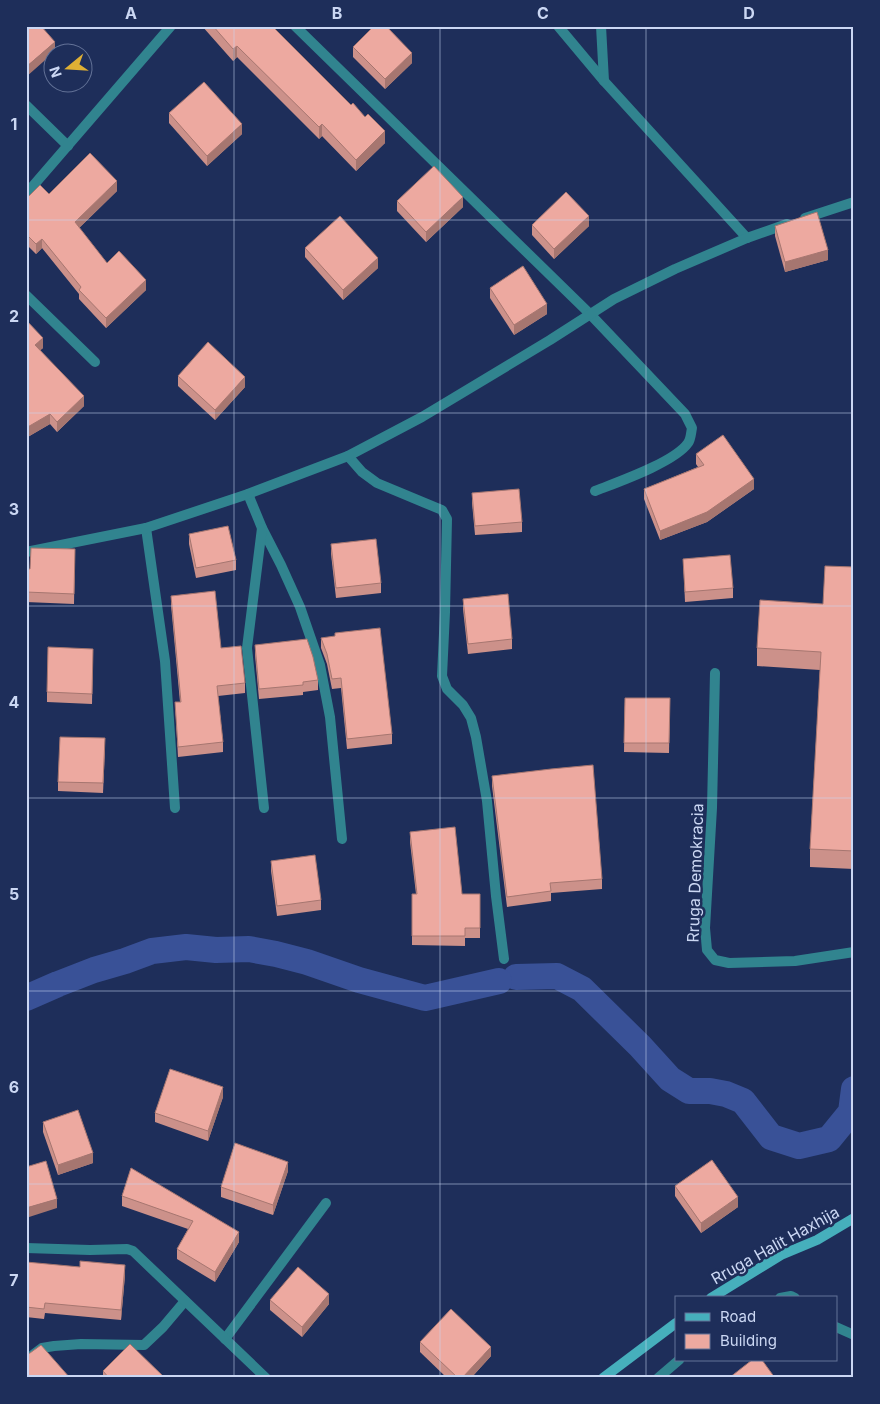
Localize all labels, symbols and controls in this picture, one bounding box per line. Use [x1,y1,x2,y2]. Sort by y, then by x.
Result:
text: A [125,3,137,23]
text: B [332,3,342,23]
text: C [537,3,549,23]
text: D [743,3,755,23]
north arrow [42,42,92,92]
text: N [45,64,65,80]
text: 1 [11,114,17,134]
text: 2 [9,306,19,326]
text: 3 [9,499,19,519]
text: 4 [9,692,20,712]
street label: Rruga Demokracia [683,803,707,943]
text: 5 [9,884,19,904]
text: 6 [9,1077,19,1097]
street label: Rruga Halit Haxhija [708,1202,842,1288]
text: 7 [9,1270,19,1290]
legend [675,1296,838,1362]
text: Road [720,1307,756,1326]
text: Building [720,1331,777,1350]

